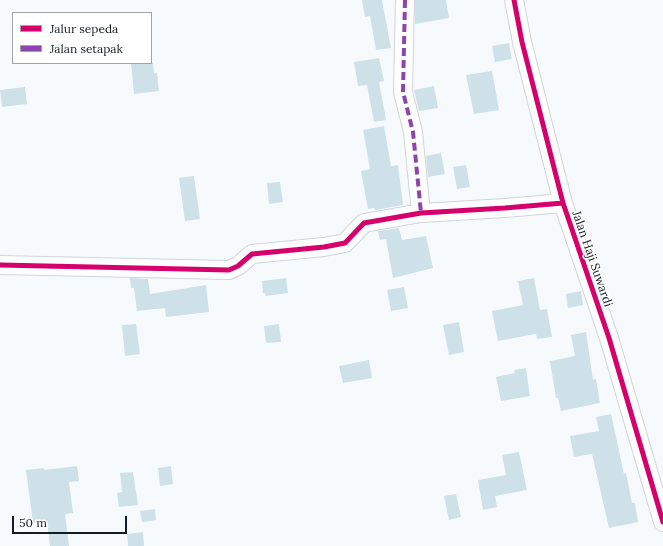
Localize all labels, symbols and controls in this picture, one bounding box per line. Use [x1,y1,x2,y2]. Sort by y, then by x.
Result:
legend [12,12,152,64]
text: Jalur sepeda [50,21,118,36]
text: Jalan setapak [50,41,123,56]
street label: Jalan Haji Suwardi [569,209,615,309]
scale bar [14,508,129,534]
text: 50 m [19,515,47,530]

